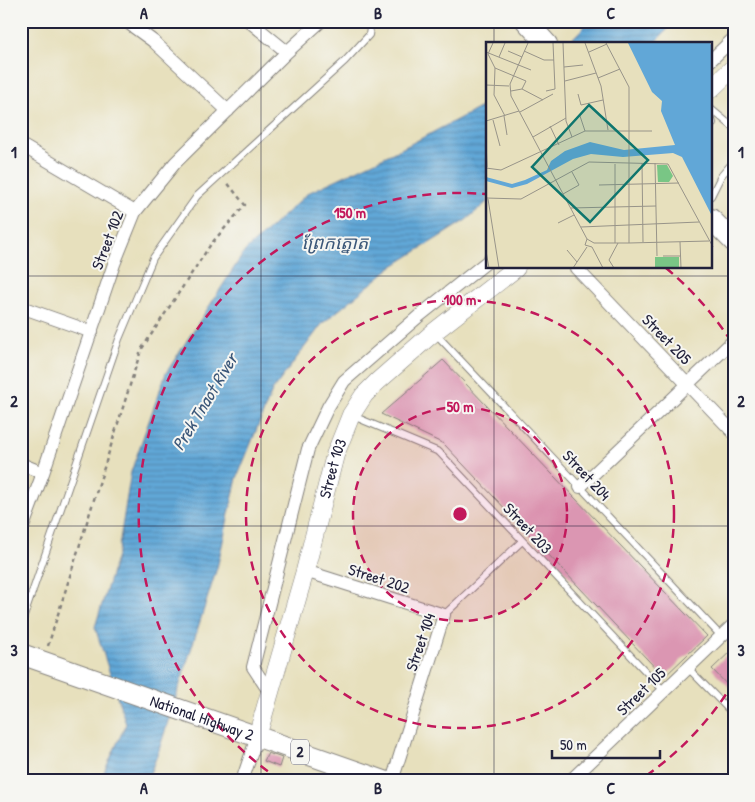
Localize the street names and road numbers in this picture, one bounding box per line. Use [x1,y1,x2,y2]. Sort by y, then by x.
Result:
street label: Street 102 [86,207,128,273]
street label: Street 205 [637,309,697,369]
street label: Street 103 [313,435,352,501]
street label: Street 204 [558,445,616,505]
street label: Street 203 [499,498,557,558]
street label: Street 202 [346,558,413,598]
street label: Street 104 [400,610,440,674]
street label: Street 105 [612,662,671,720]
street label: National Highway 2 [147,689,258,746]
road number: 2 [291,740,309,764]

